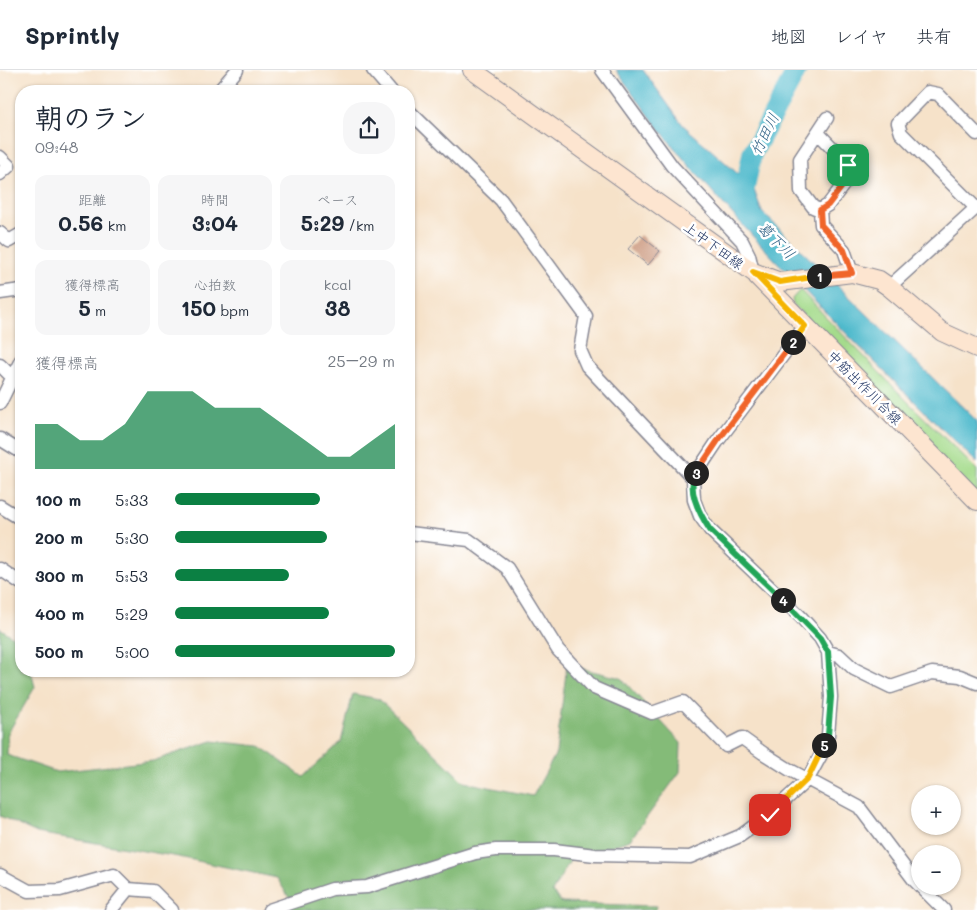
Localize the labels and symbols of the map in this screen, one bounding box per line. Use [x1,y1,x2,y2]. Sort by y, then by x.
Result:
water label: 竹田川 [745,109,783,159]
pin [827,144,869,186]
street label: 上中下田線 [680,217,748,273]
water label: 葛下川 [754,217,800,263]
pin: 1 [806,264,832,288]
pin: 2 [780,330,806,354]
street label: 中筋出作川合線 [824,346,906,428]
pin: 3 [684,460,708,486]
pin: 4 [770,588,796,612]
pin: 5 [812,732,836,758]
pin [749,794,791,836]

